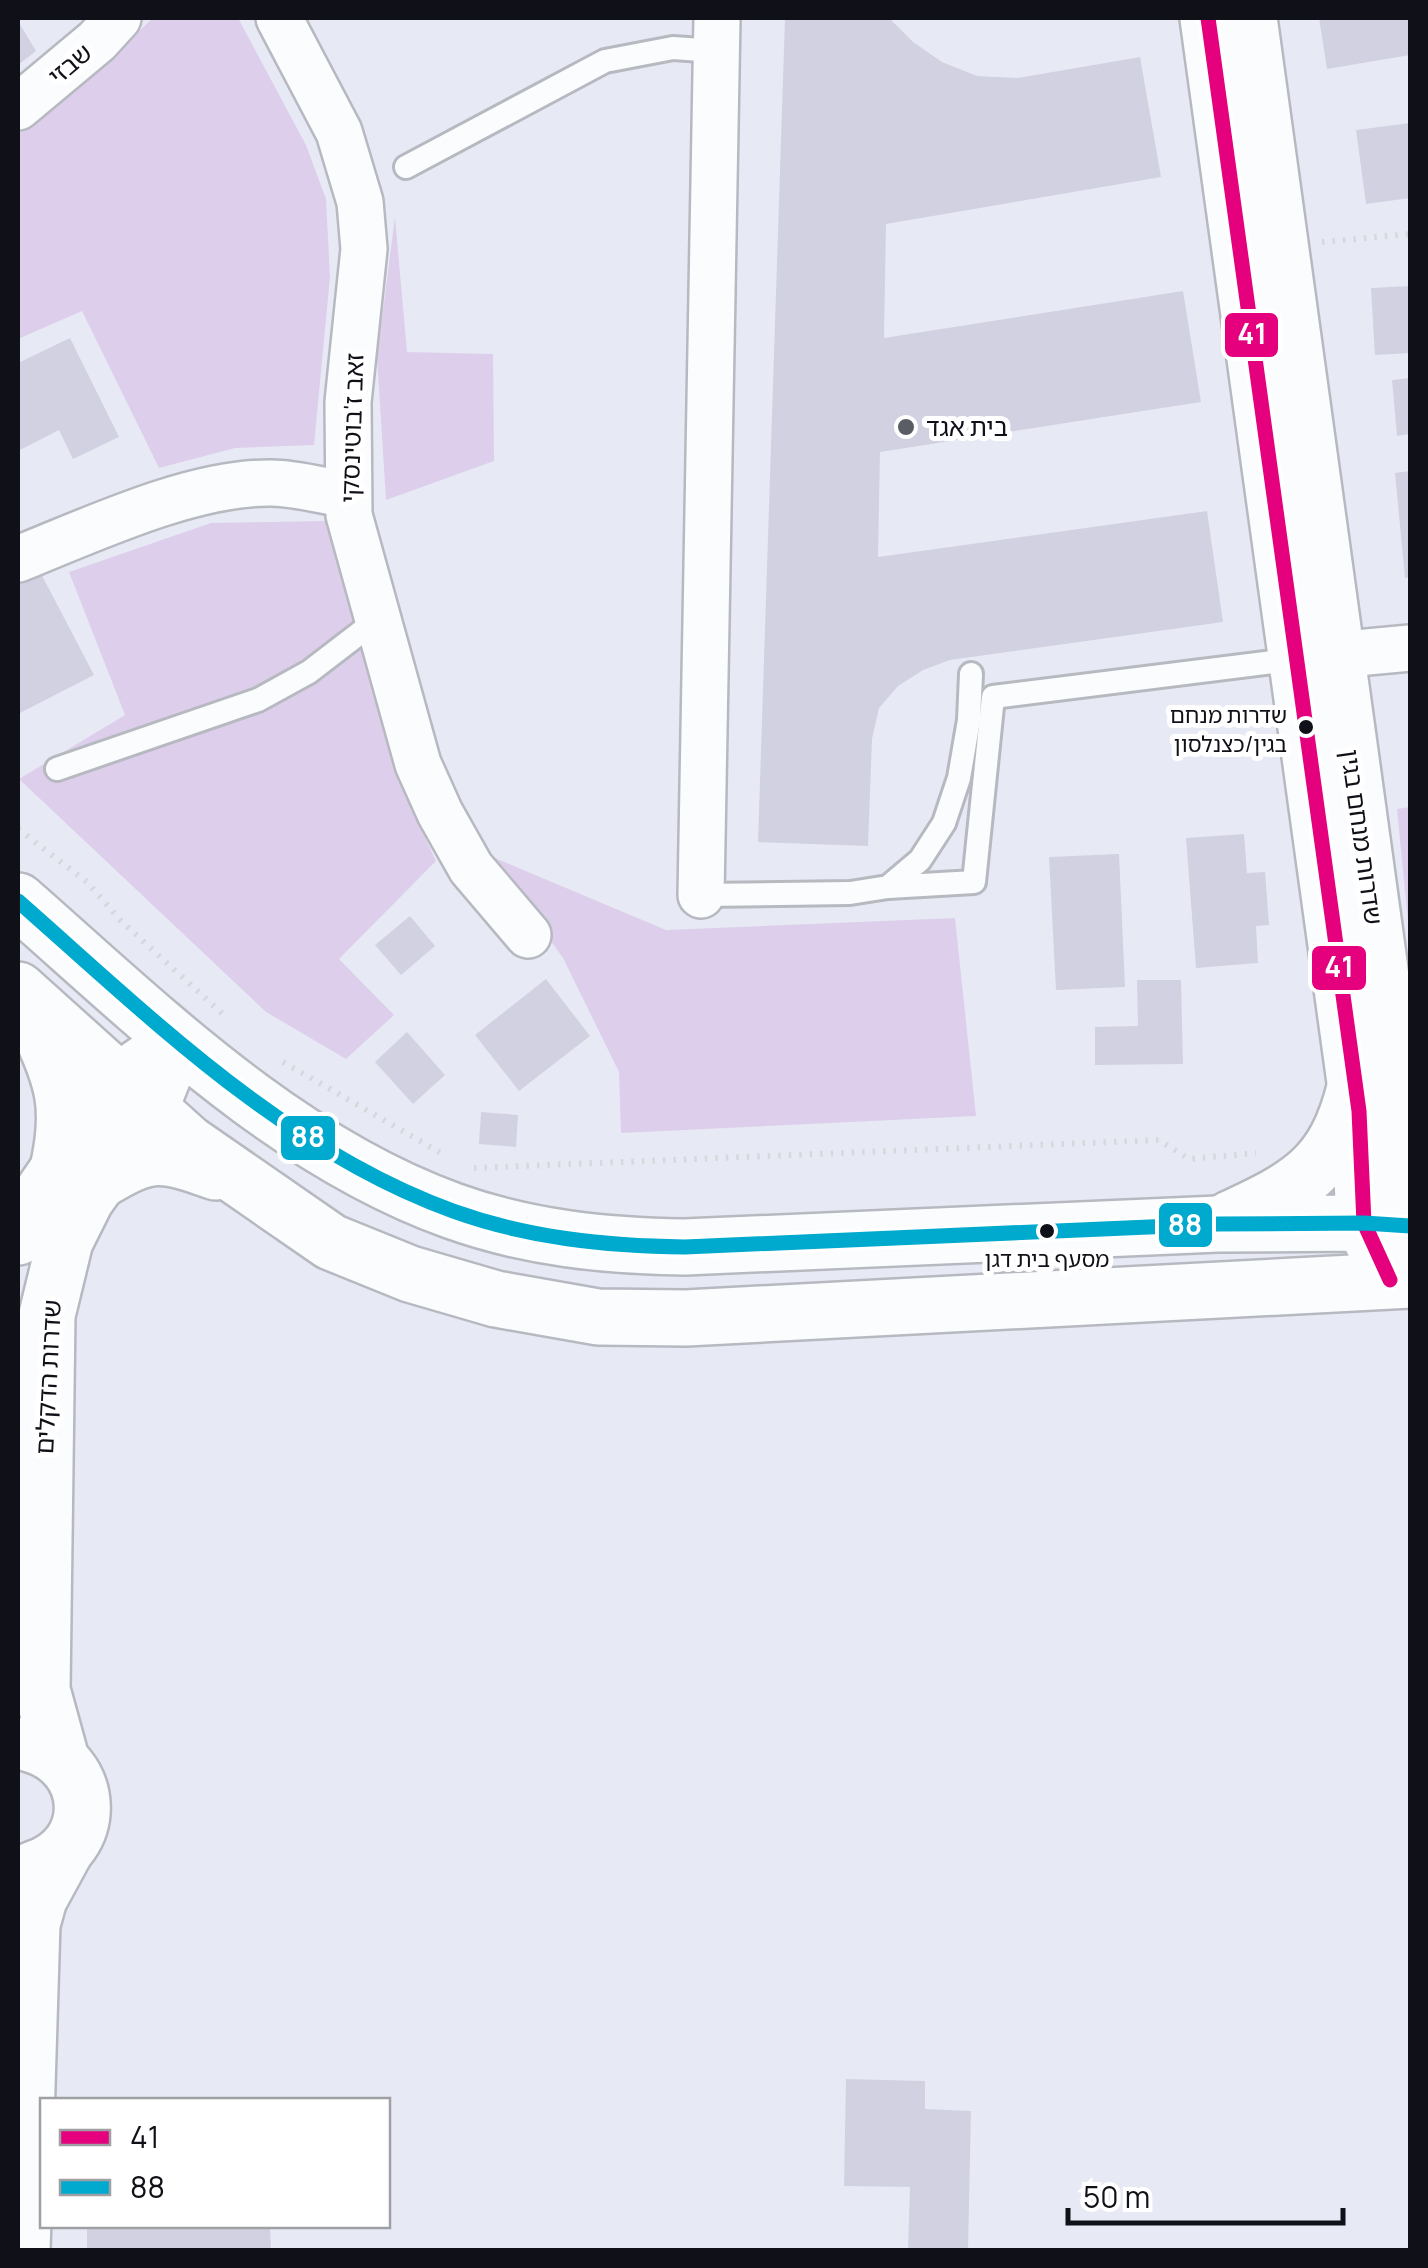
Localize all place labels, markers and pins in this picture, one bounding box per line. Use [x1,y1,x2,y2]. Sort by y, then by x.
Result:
place label: בית אגד [926,409,1008,444]
marker: בית אגד [895,416,917,438]
place label: שדרות מנחם בגין/כצנלסון [1170,700,1287,759]
marker: שדרות מנחם בגין/כצנלסון [1296,717,1316,737]
marker: מסעף בית דגן [1037,1221,1057,1241]
place label: מסעף בית דגן [985,1244,1109,1274]

